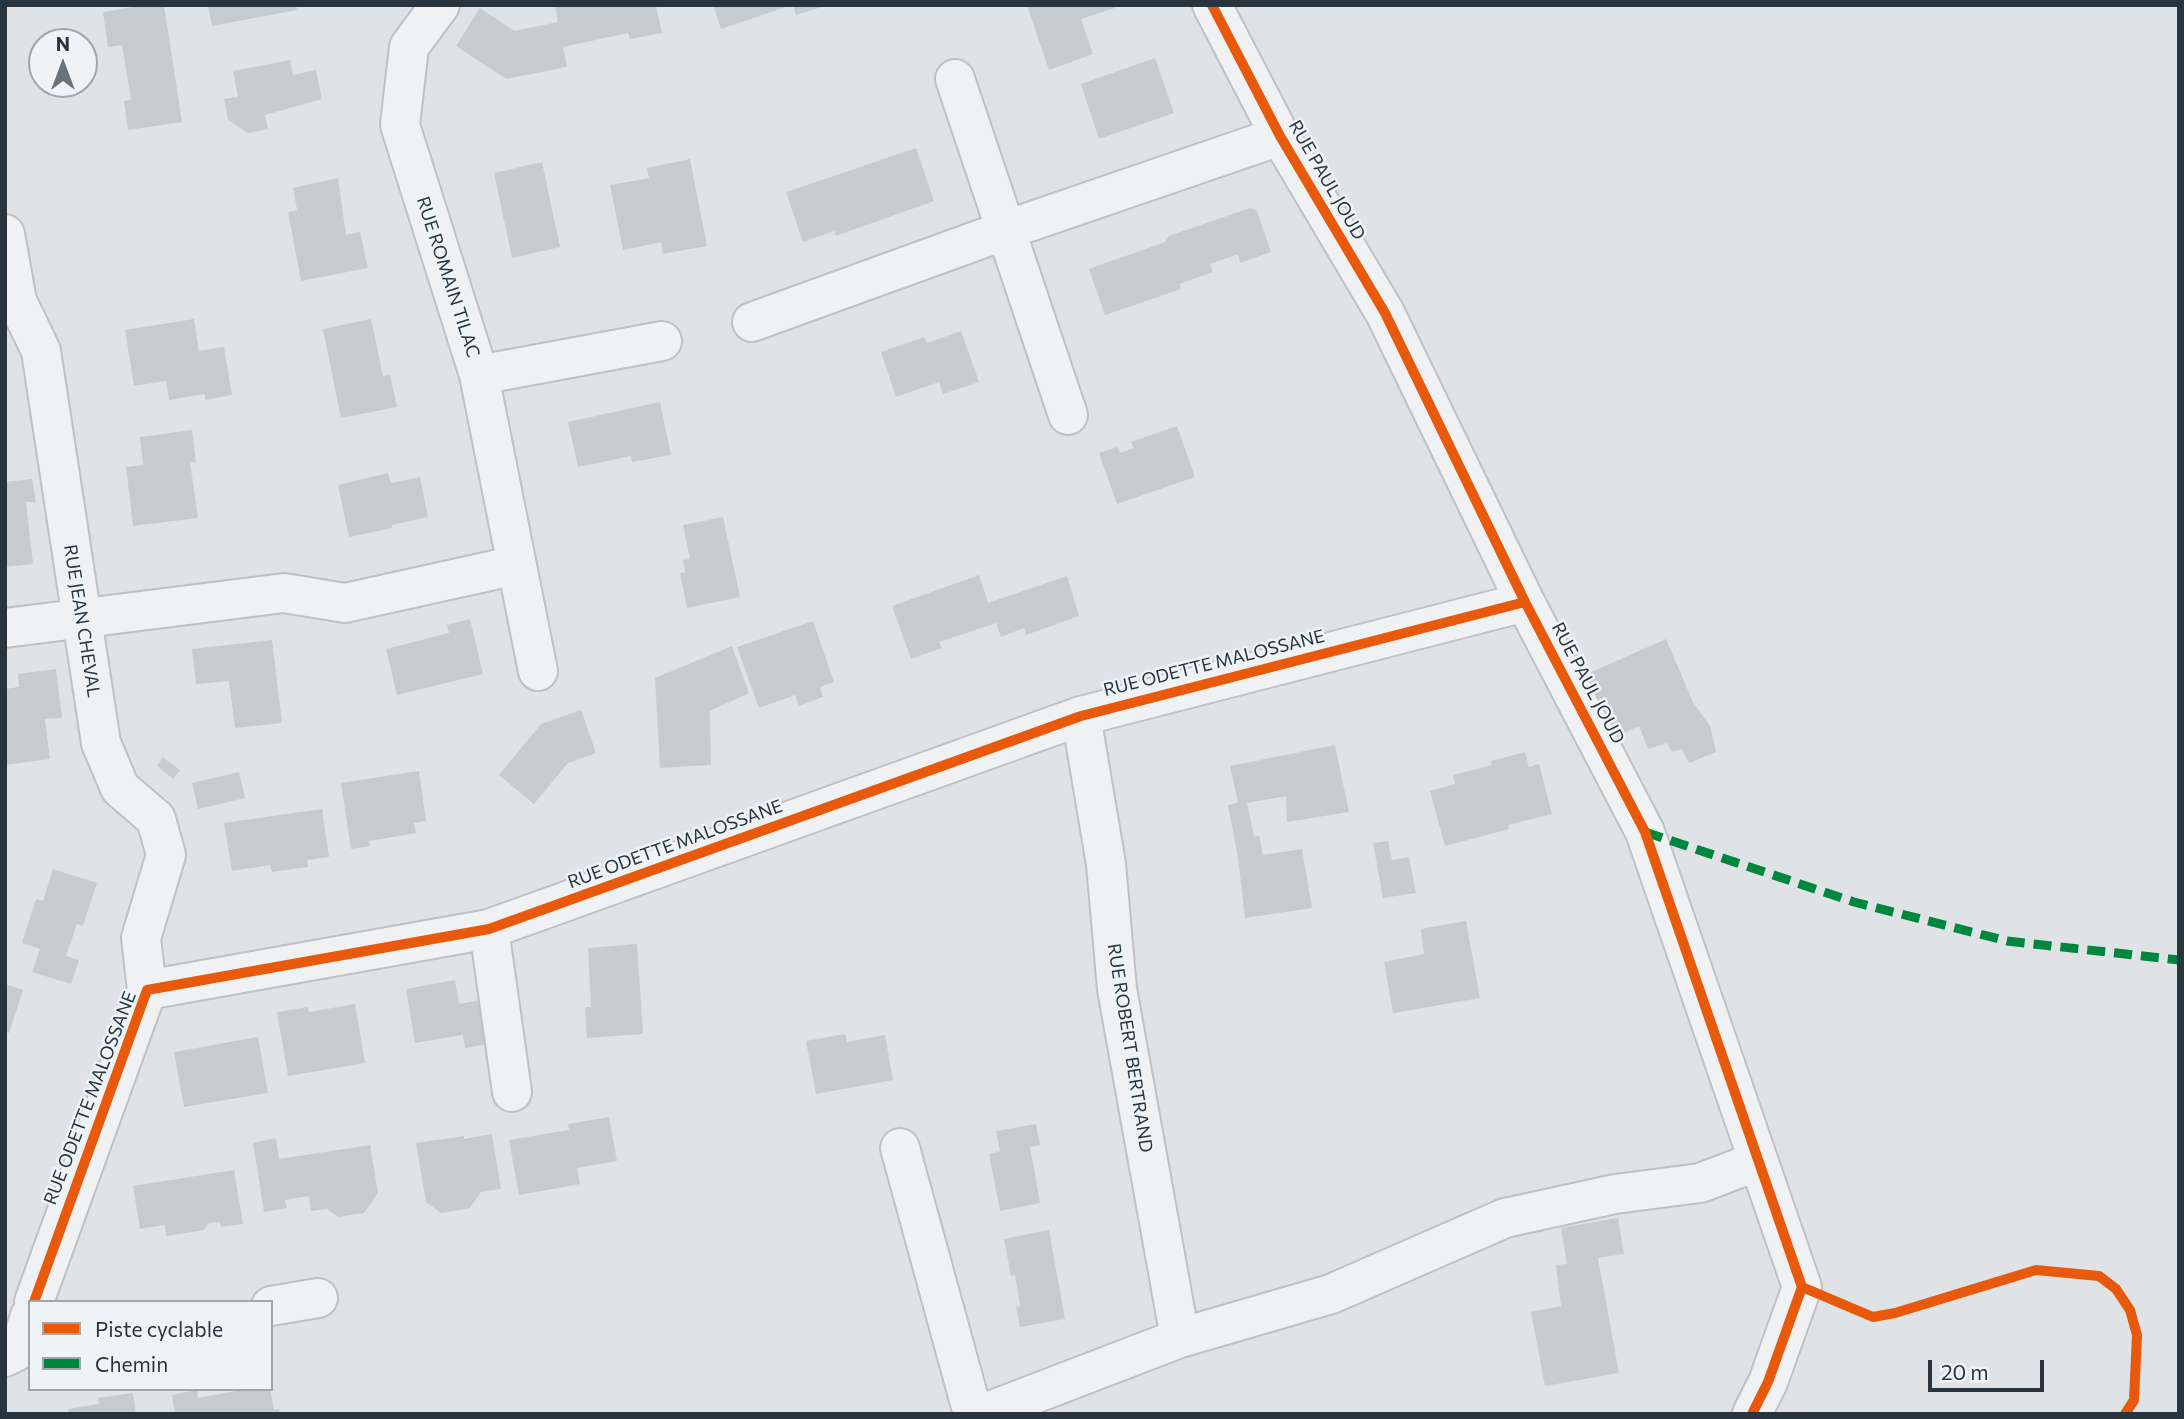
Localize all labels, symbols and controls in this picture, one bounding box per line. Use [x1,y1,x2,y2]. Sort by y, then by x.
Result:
north arrow [28,28,98,98]
text: N [56,32,70,55]
street label: RUE PAUL JOUD [1284,116,1370,244]
street label: RUE ROMAIN TILAC [412,194,484,360]
street label: RUE JEAN CHEVAL [59,543,105,699]
street label: RUE PAUL JOUD [1547,619,1629,747]
street label: RUE ODETTE MALOSSANE [1101,625,1327,701]
street label: RUE ODETTE MALOSSANE [565,795,785,893]
street label: RUE ROBERT BERTRAND [1103,942,1157,1154]
street label: RUE ODETTE MALOSSANE [39,988,141,1208]
legend [28,1300,273,1391]
text: Piste cyclable [95,1316,223,1341]
scale bar [1932,1346,2048,1390]
text: Chemin [95,1351,168,1376]
text: 20 m [1941,1359,1989,1384]

